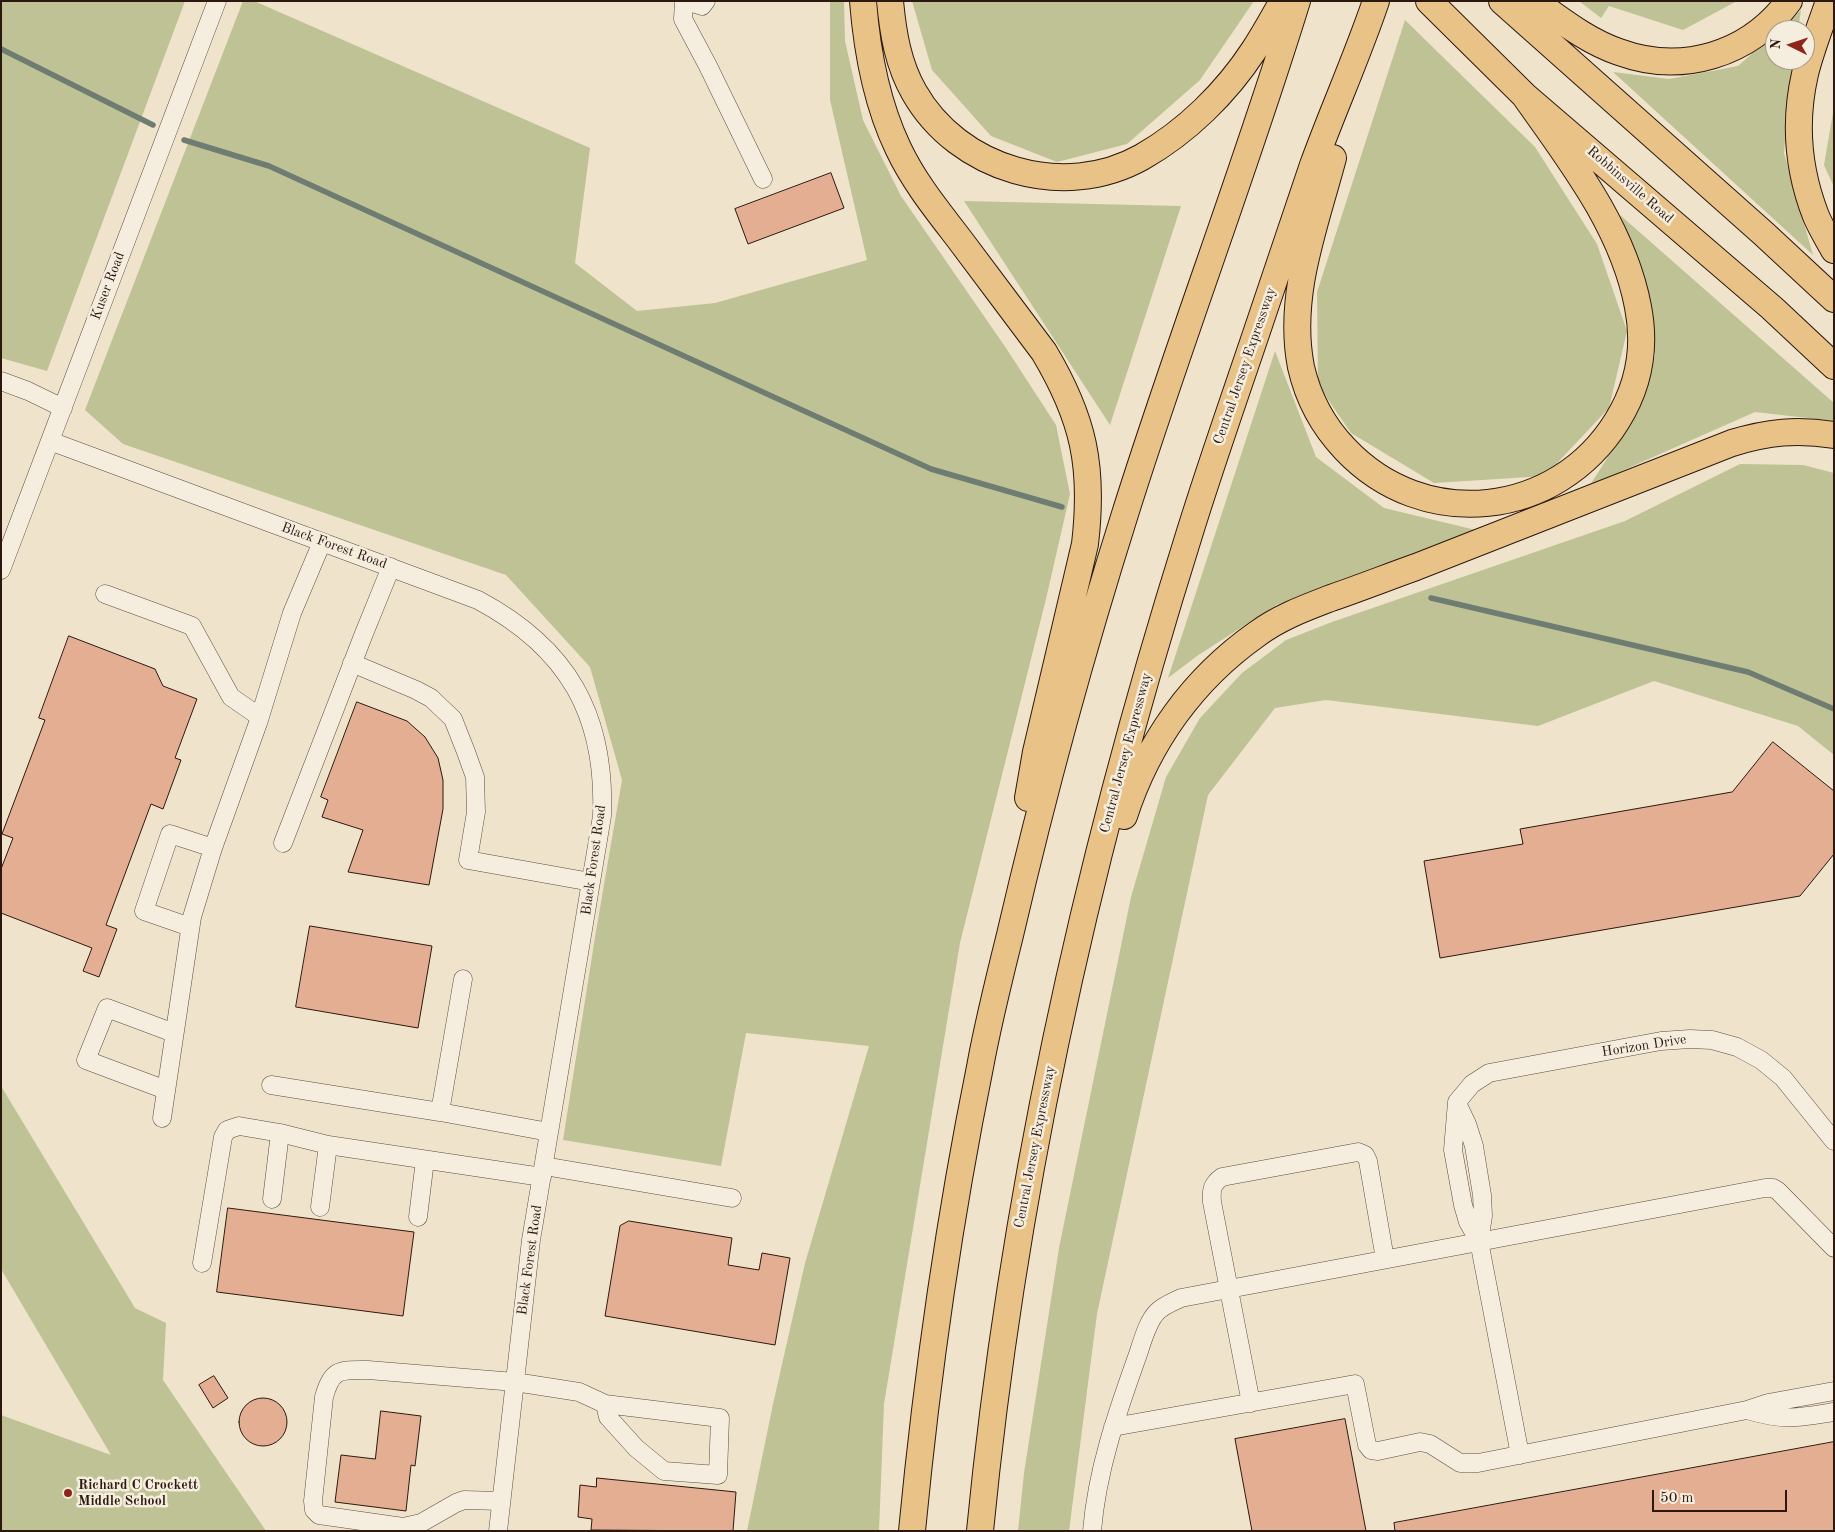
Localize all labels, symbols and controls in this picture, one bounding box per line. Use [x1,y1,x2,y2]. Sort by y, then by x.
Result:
north arrow [1765,20,1815,70]
text: N [1769,38,1783,50]
street label: Robbinsville Road [1583,143,1677,227]
street label: Kuser Road [87,250,129,322]
street label: Central Jersey Expressway [1210,285,1280,447]
street label: Black Forest Road [279,519,389,573]
street label: Central Jersey Expressway [1096,671,1156,835]
street label: Black Forest Road [578,804,610,916]
street label: Horizon Drive [1600,1031,1688,1061]
street label: Central Jersey Expressway [1011,1064,1059,1230]
street label: Black Forest Road [514,1204,546,1316]
place label: Richard C Crockett Middle School [78,1477,198,1510]
scale bar [1655,1480,1790,1512]
marker: Richard C Crockett Middle School [62,1487,74,1499]
text: 50 m [1660,1491,1694,1506]

